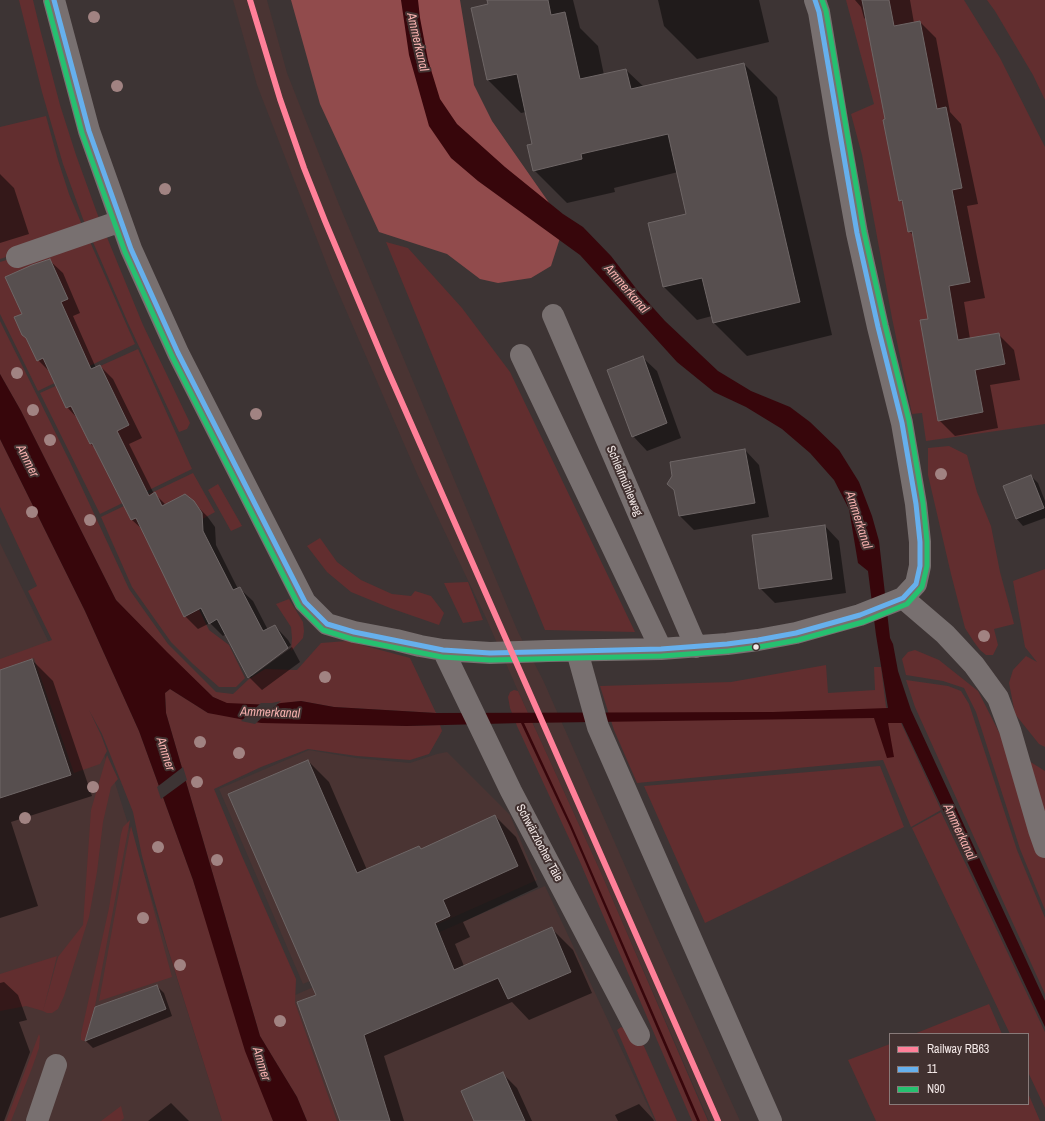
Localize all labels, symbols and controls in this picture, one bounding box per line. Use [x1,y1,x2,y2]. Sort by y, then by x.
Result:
water label: Ammerkanal [403,11,431,73]
water label: Ammerkanal [600,261,652,317]
water label: Ammer [12,442,42,480]
street label: Schleifmühleweg [603,444,645,518]
water label: Ammerkanal [841,489,875,551]
unlabelled marker [751,642,761,652]
water label: Ammerkanal [240,704,300,722]
water label: Ammer [152,735,178,773]
street label: Schwärzlocher Täle [513,802,565,884]
water label: Ammerkanal [939,802,979,862]
legend [889,1033,1029,1105]
text: Railway RB63 [927,1041,989,1057]
water label: Ammer [249,1045,273,1083]
text: 11 [927,1061,937,1077]
text: N90 [927,1081,945,1097]

